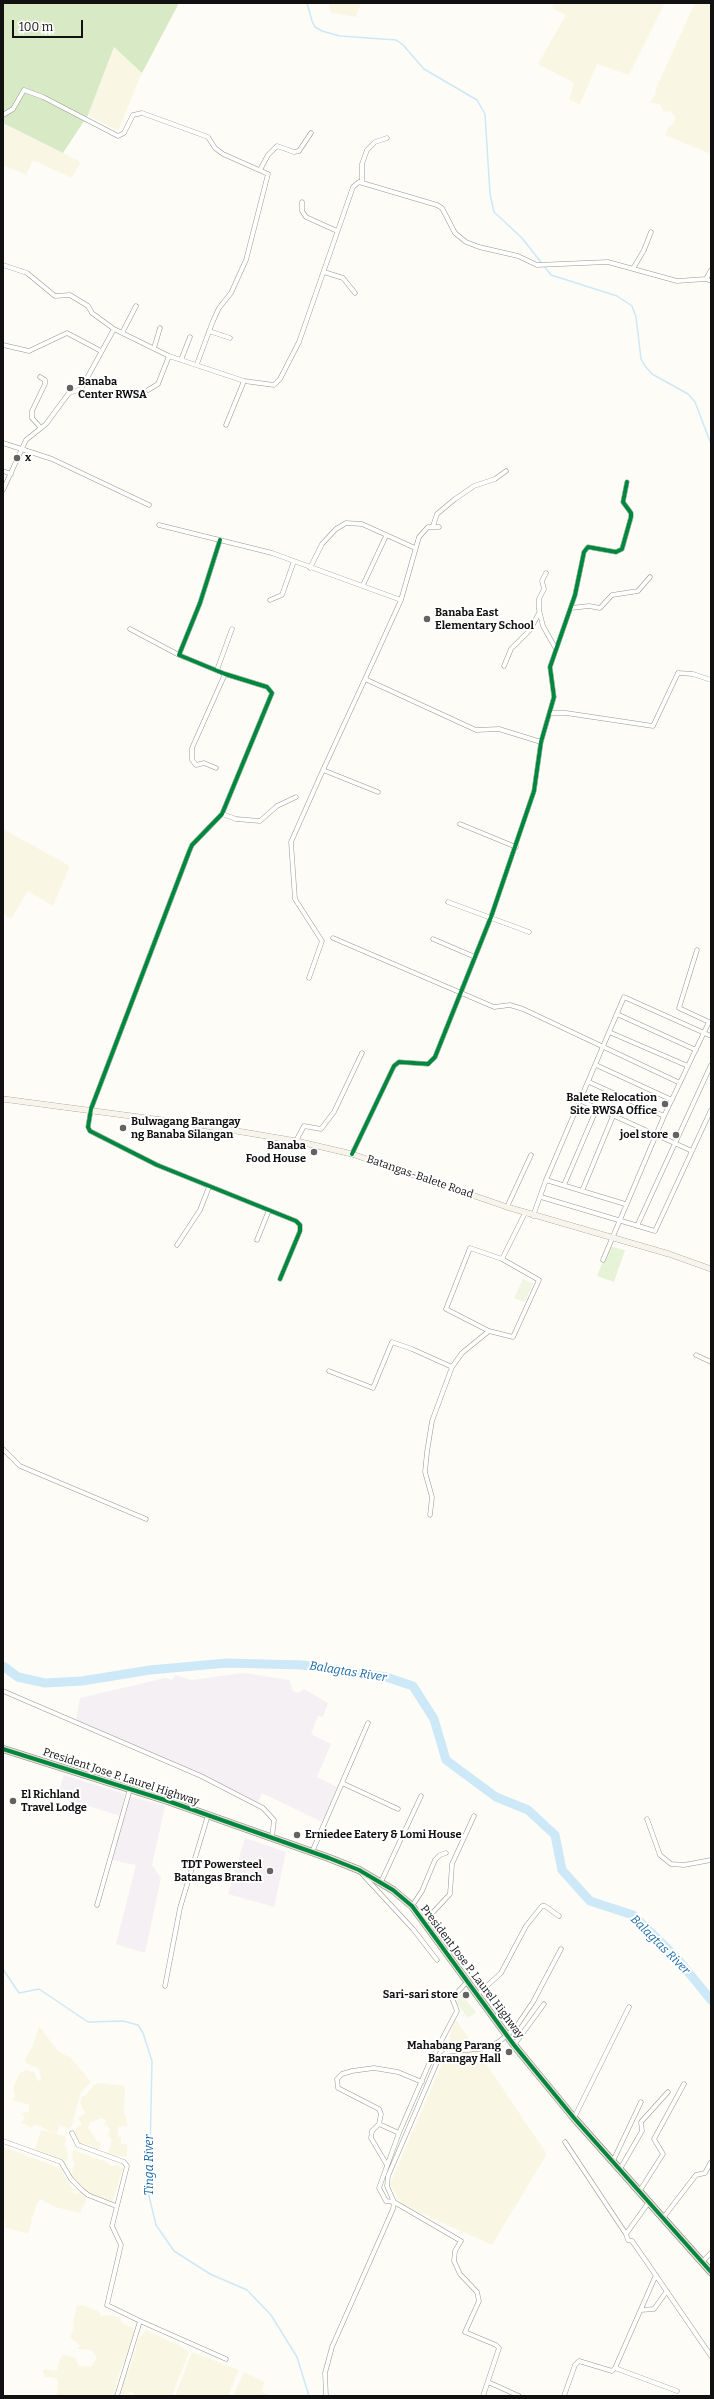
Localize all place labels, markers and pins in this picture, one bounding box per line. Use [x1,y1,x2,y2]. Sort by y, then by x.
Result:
place label: Banaba Center RWSA [78,375,147,401]
marker: Banaba Center RWSA [65,383,75,393]
place label: x [25,451,31,465]
marker: x [12,453,22,463]
place label: Banaba East Elementary School [435,606,534,632]
marker: Banaba East Elementary School [422,614,432,624]
place label: Balete Relocation Site RWSA Office [566,1091,657,1117]
marker: Balete Relocation Site RWSA Office [660,1099,670,1109]
place label: Bulwagang Barangay ng Banaba Silangan [131,1115,240,1141]
marker: Bulwagang Barangay ng Banaba Silangan [118,1123,128,1133]
place label: joel store [620,1128,668,1142]
marker: joel store [671,1130,681,1140]
place label: Banaba Food House [246,1139,306,1165]
marker: Banaba Food House [309,1147,319,1157]
place label: El Richland Travel Lodge [21,1788,87,1814]
marker: El Richland Travel Lodge [8,1796,18,1806]
place label: Erniedee Eatery & Lomi House [305,1828,461,1842]
marker: Erniedee Eatery & Lomi House [292,1830,302,1840]
place label: TDT Powersteel Batangas Branch [174,1858,262,1884]
marker: TDT Powersteel Batangas Branch [265,1866,275,1876]
place label: Sari-sari store [383,1988,458,2002]
marker: Sari-sari store [461,1990,471,2000]
place label: Mahabang Parang Barangay Hall [407,2039,501,2065]
marker: Mahabang Parang Barangay Hall [504,2047,514,2057]

